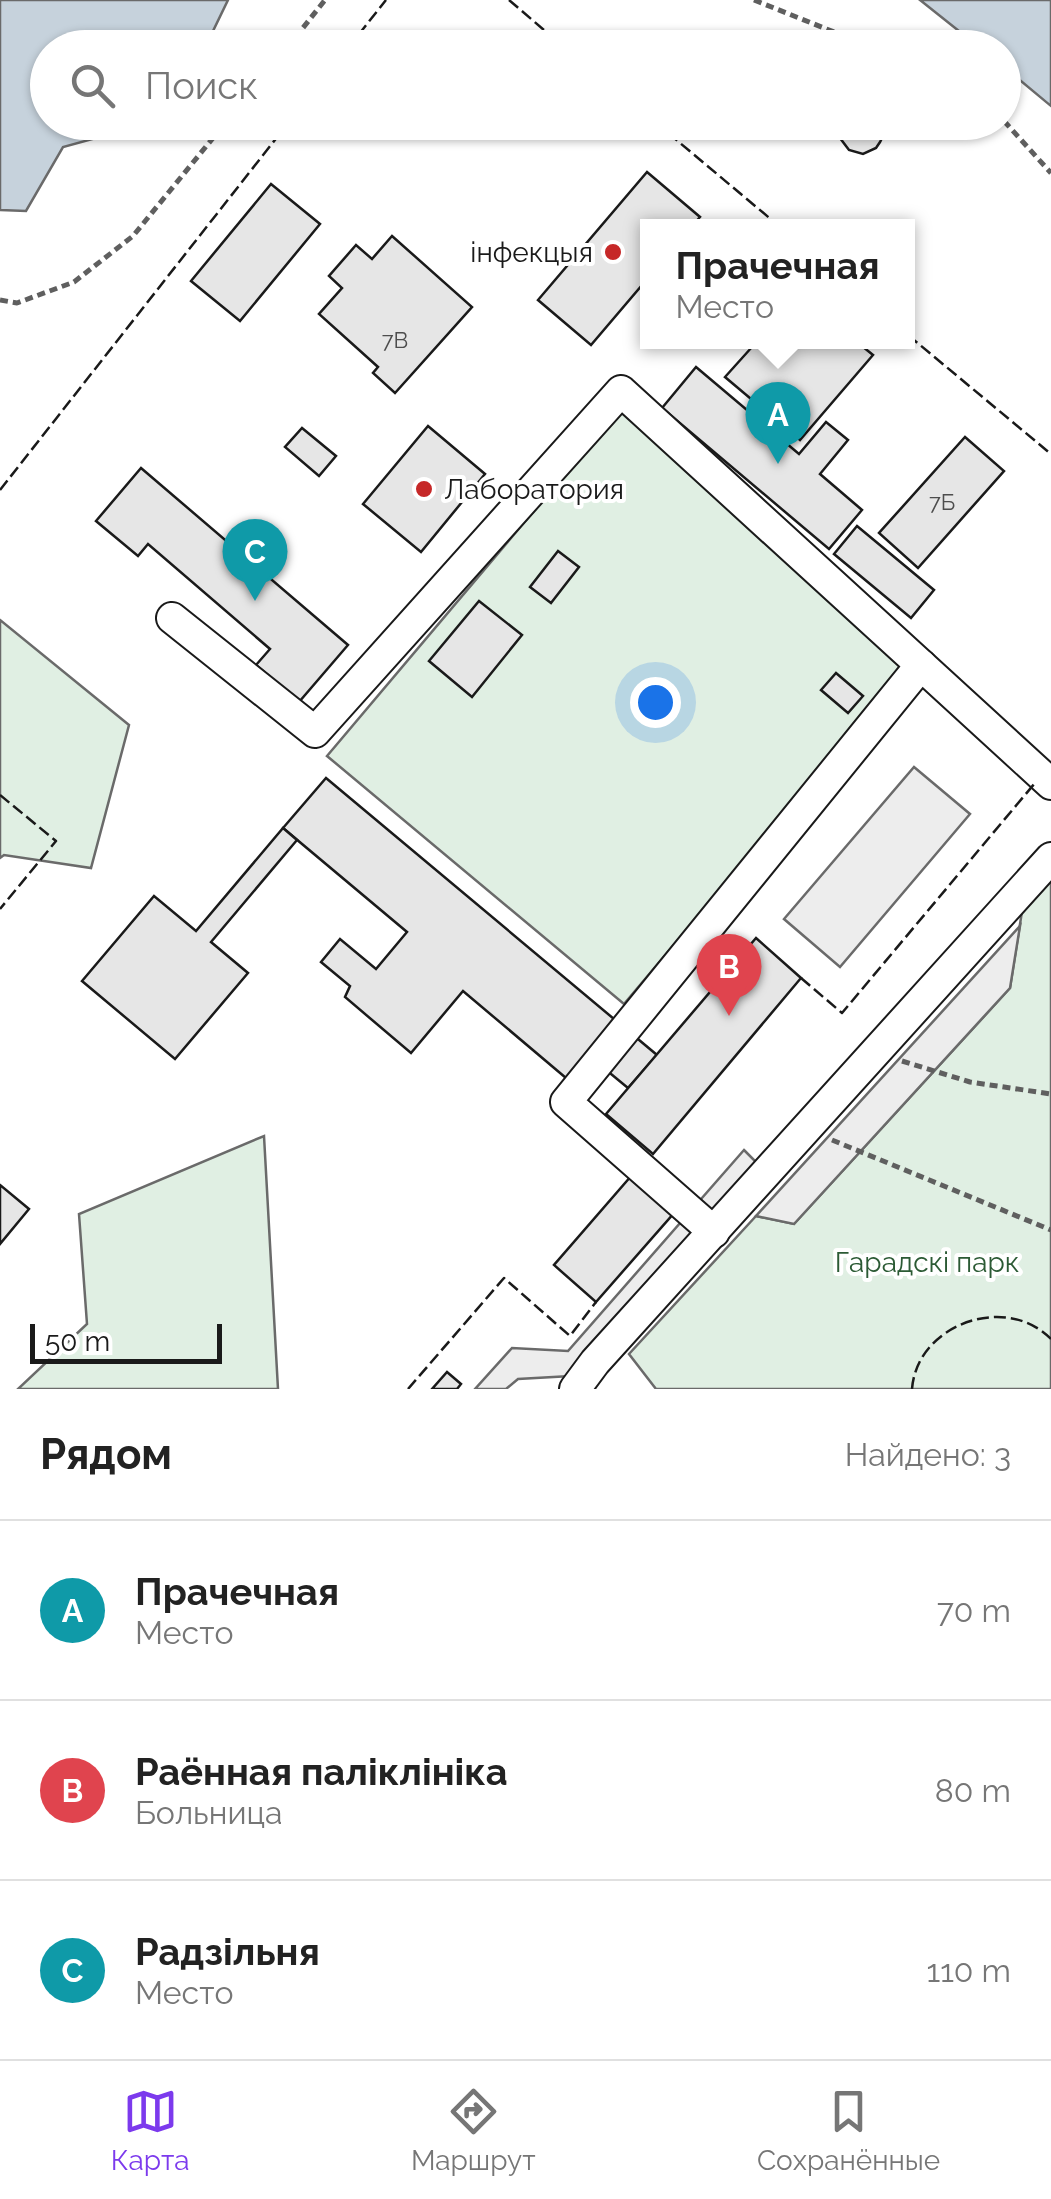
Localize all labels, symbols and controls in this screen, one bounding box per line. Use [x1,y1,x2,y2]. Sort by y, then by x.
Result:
search box [30,30,1021,140]
icon: search [65,58,120,113]
text: Поиск [145,63,258,108]
popup [640,219,915,349]
place label: інфекцыя [470,236,593,269]
marker: інфекцыя [602,241,624,263]
text: Прачечная [675,243,880,288]
text: Место [675,288,774,325]
house number: 7В [382,327,408,353]
pin: A [746,382,810,464]
place label: Лаборатория [444,473,624,506]
marker: Лаборатория [413,478,435,500]
house number: 7Б [929,489,955,515]
pin: C [222,518,288,601]
your location [630,677,681,728]
pin: B [696,934,762,1016]
park label: Гарадскі парк [835,1246,1019,1279]
scale bar [30,1319,222,1364]
text: 50 m [45,1325,110,1358]
text: Рядом [40,1430,172,1479]
text: Найдено: 3 [845,1436,1011,1473]
text: Прачечная [135,1569,339,1614]
text: A [62,1592,83,1629]
text: 70 m [937,1592,1011,1629]
text: Место [135,1614,233,1651]
text: Раённая паліклініка [135,1749,508,1794]
text: B [62,1772,83,1809]
text: 80 m [935,1772,1011,1809]
text: Больница [135,1794,282,1831]
text: Радзільня [135,1929,320,1974]
text: C [62,1952,83,1989]
text: 110 m [926,1952,1011,1989]
text: Место [135,1974,233,2011]
tab: Карта [111,2084,190,2177]
tab: Маршрут [411,2084,536,2177]
tab: Сохранённые [757,2084,940,2177]

